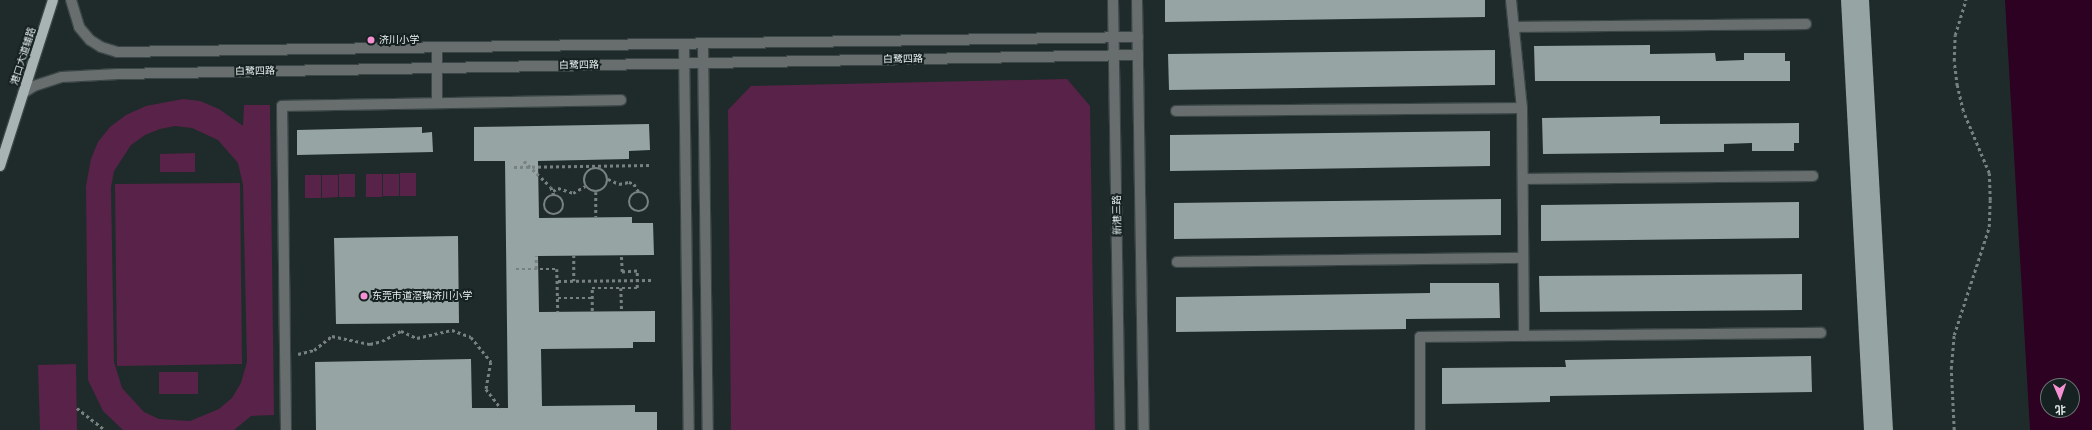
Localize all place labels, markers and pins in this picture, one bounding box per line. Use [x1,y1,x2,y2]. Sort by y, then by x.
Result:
place label: 济川小学 [379,34,419,46]
marker: 济川小学 [366,35,376,45]
place label: 东莞市道滘镇济川小学 [372,290,472,302]
marker: 东莞市道滘镇济川小学 [359,291,369,301]

